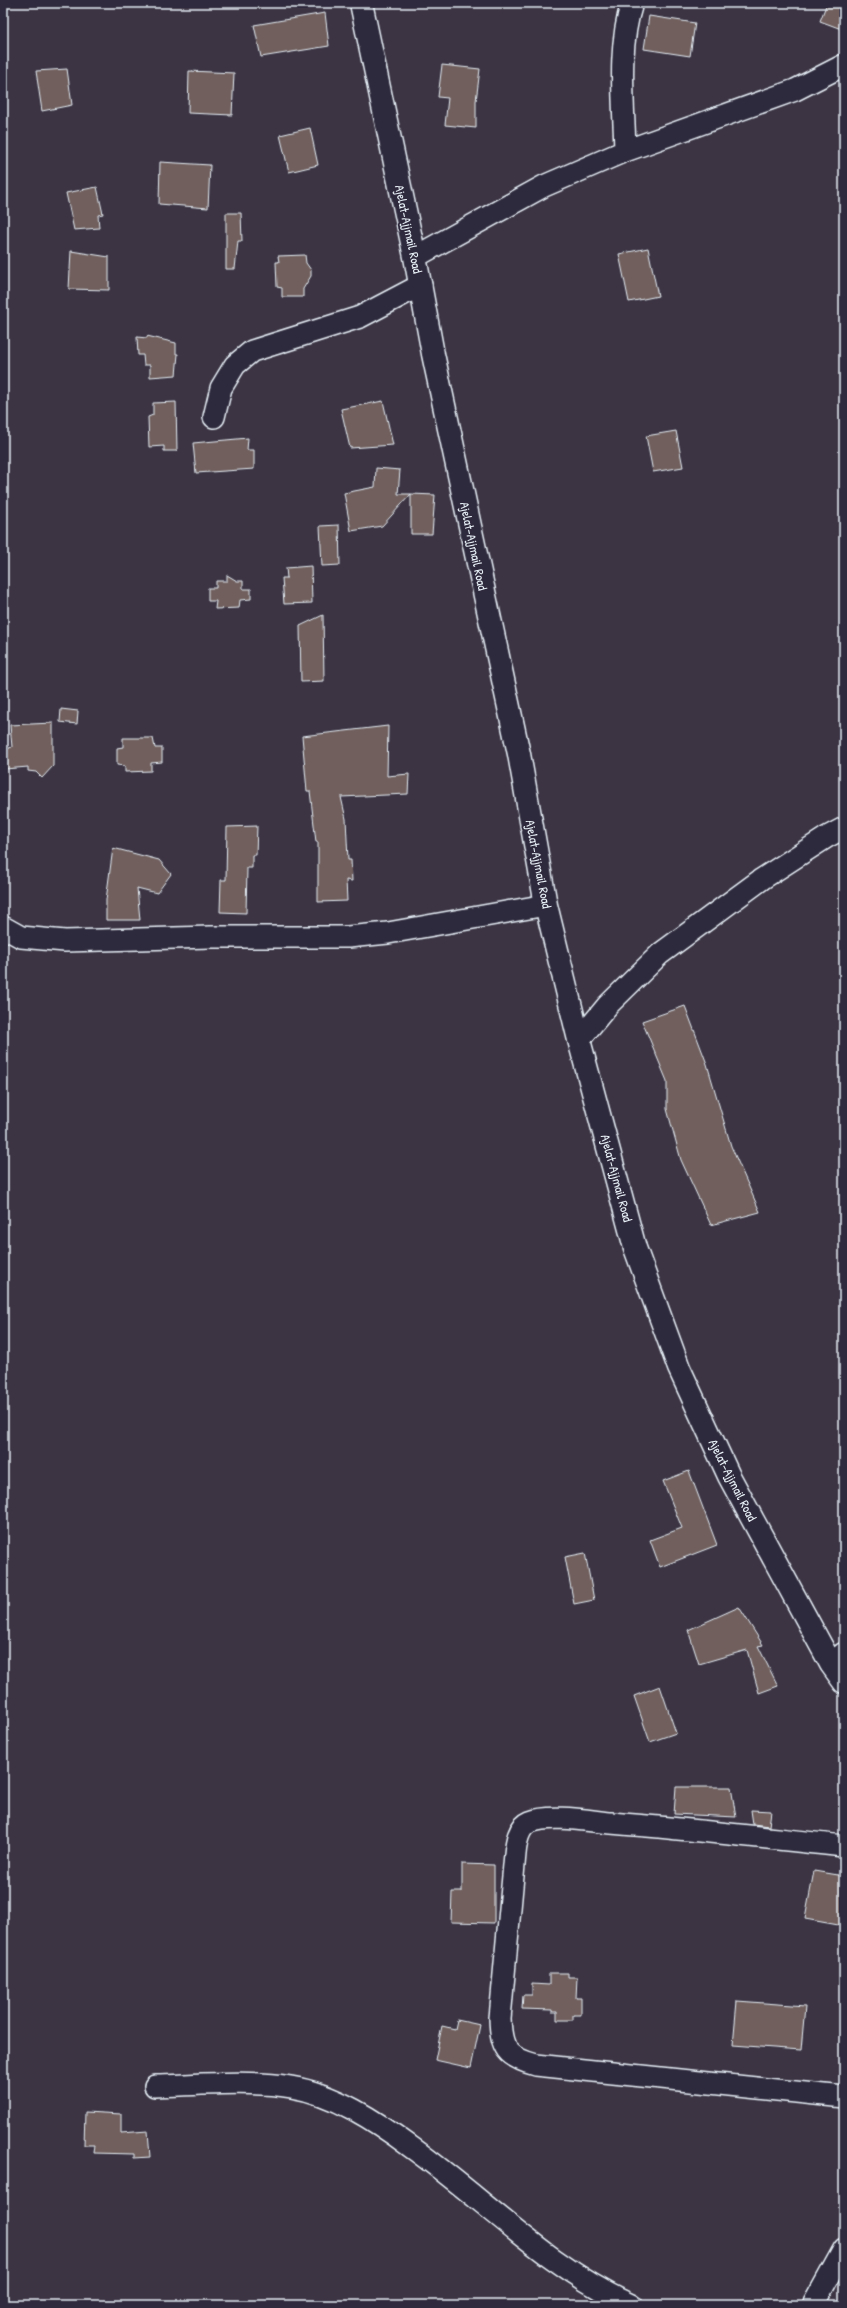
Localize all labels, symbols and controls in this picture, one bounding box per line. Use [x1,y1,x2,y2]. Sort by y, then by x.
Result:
street label: Ajelat-Ajjmail Road [391,183,427,275]
street label: Ajelat-Ajjmail Road [456,500,492,592]
street label: Ajelat-Ajjmail Road [522,818,556,910]
street label: Ajelat-Ajjmail Road [597,1132,637,1224]
street label: Ajelat-Ajjmail Road [705,1436,761,1524]

